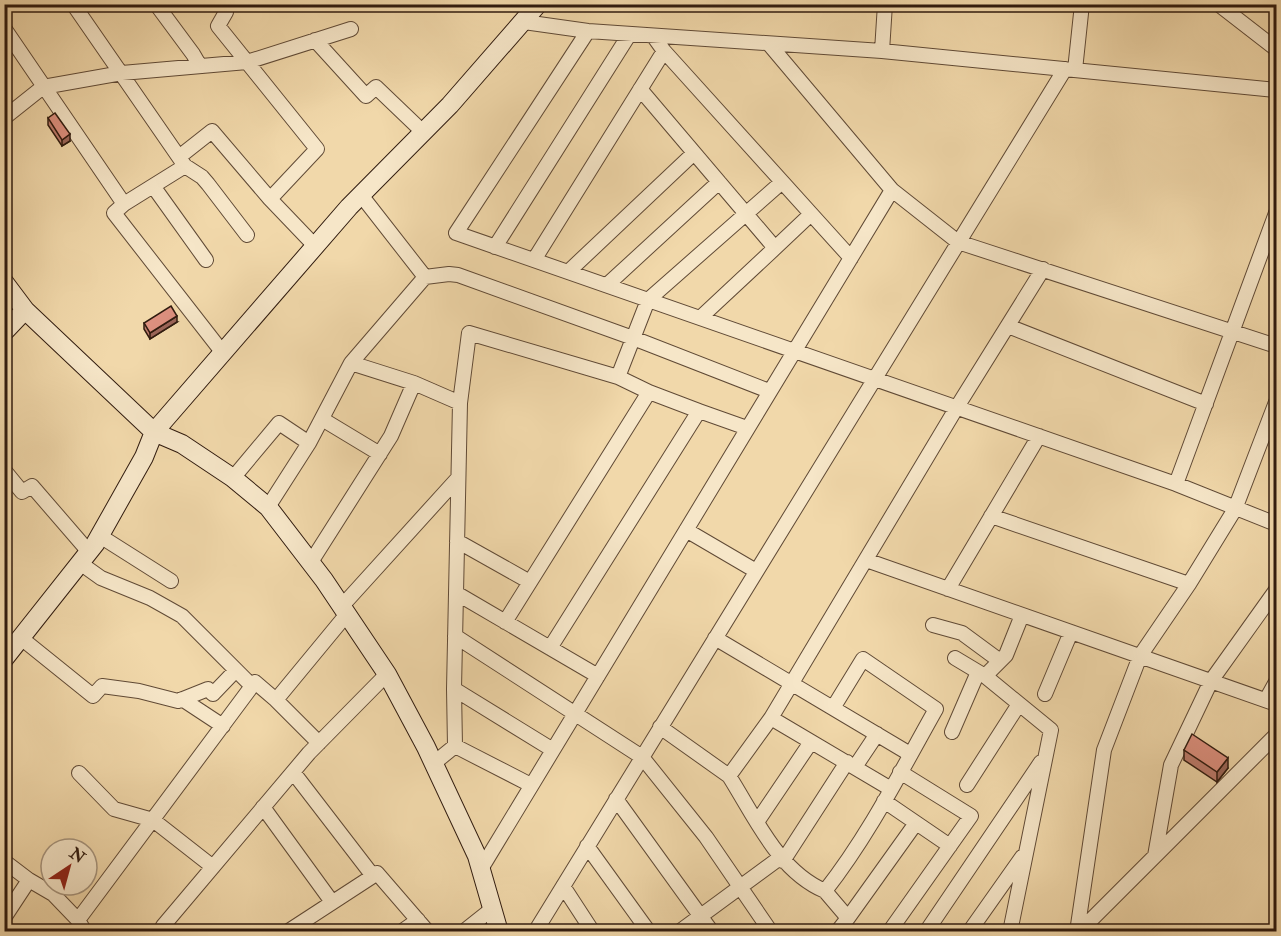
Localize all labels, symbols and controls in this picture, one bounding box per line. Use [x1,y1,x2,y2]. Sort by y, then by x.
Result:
north arrow [39,837,99,897]
text: N [65,843,89,868]

